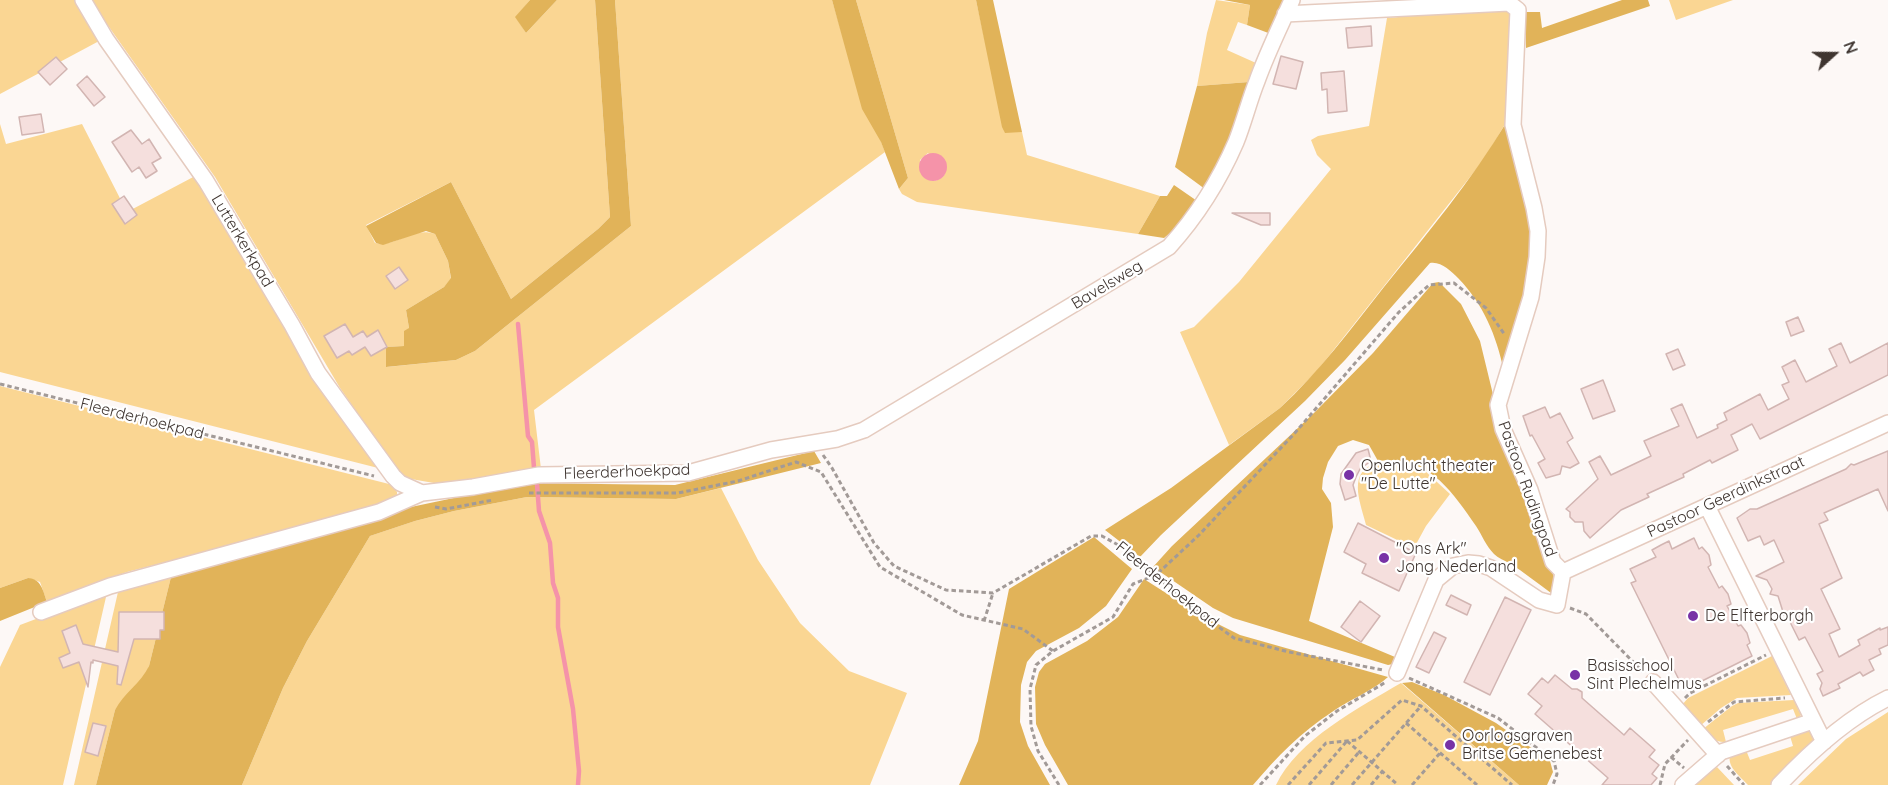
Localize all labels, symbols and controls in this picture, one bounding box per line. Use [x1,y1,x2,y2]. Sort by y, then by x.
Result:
north arrow [1804,24,1864,84]
text: N [1839,38,1862,57]
street label: Lutterkerkpad [207,191,277,291]
street label: Bavelsweg [1068,256,1146,314]
street label: Fleerderhoekpad [78,394,206,444]
street label: Pastoor Rudingpad [1494,419,1560,559]
street label: Pastoor Geerdinkstraat [1644,452,1808,542]
place label: Openlucht theater "De Lutte" [1361,456,1495,494]
street label: Fleerderhoekpad [563,460,691,484]
marker: Openlucht theater "De Lutte" [1342,468,1356,482]
street label: Fleerderhoekpad [1112,538,1222,632]
place label: "Ons Ark" Jong Nederland [1396,539,1516,577]
marker: "Ons Ark" Jong Nederland [1377,551,1391,565]
place label: De Elfterborgh [1705,606,1814,626]
marker: De Elfterborgh [1686,609,1700,623]
place label: Basisschool Sint Plechelmus [1587,656,1702,694]
marker: Basisschool Sint Plechelmus [1568,668,1582,682]
place label: Oorlogsgraven Britse Gemenebest [1462,726,1602,764]
marker: Oorlogsgraven Britse Gemenebest [1443,738,1457,752]

